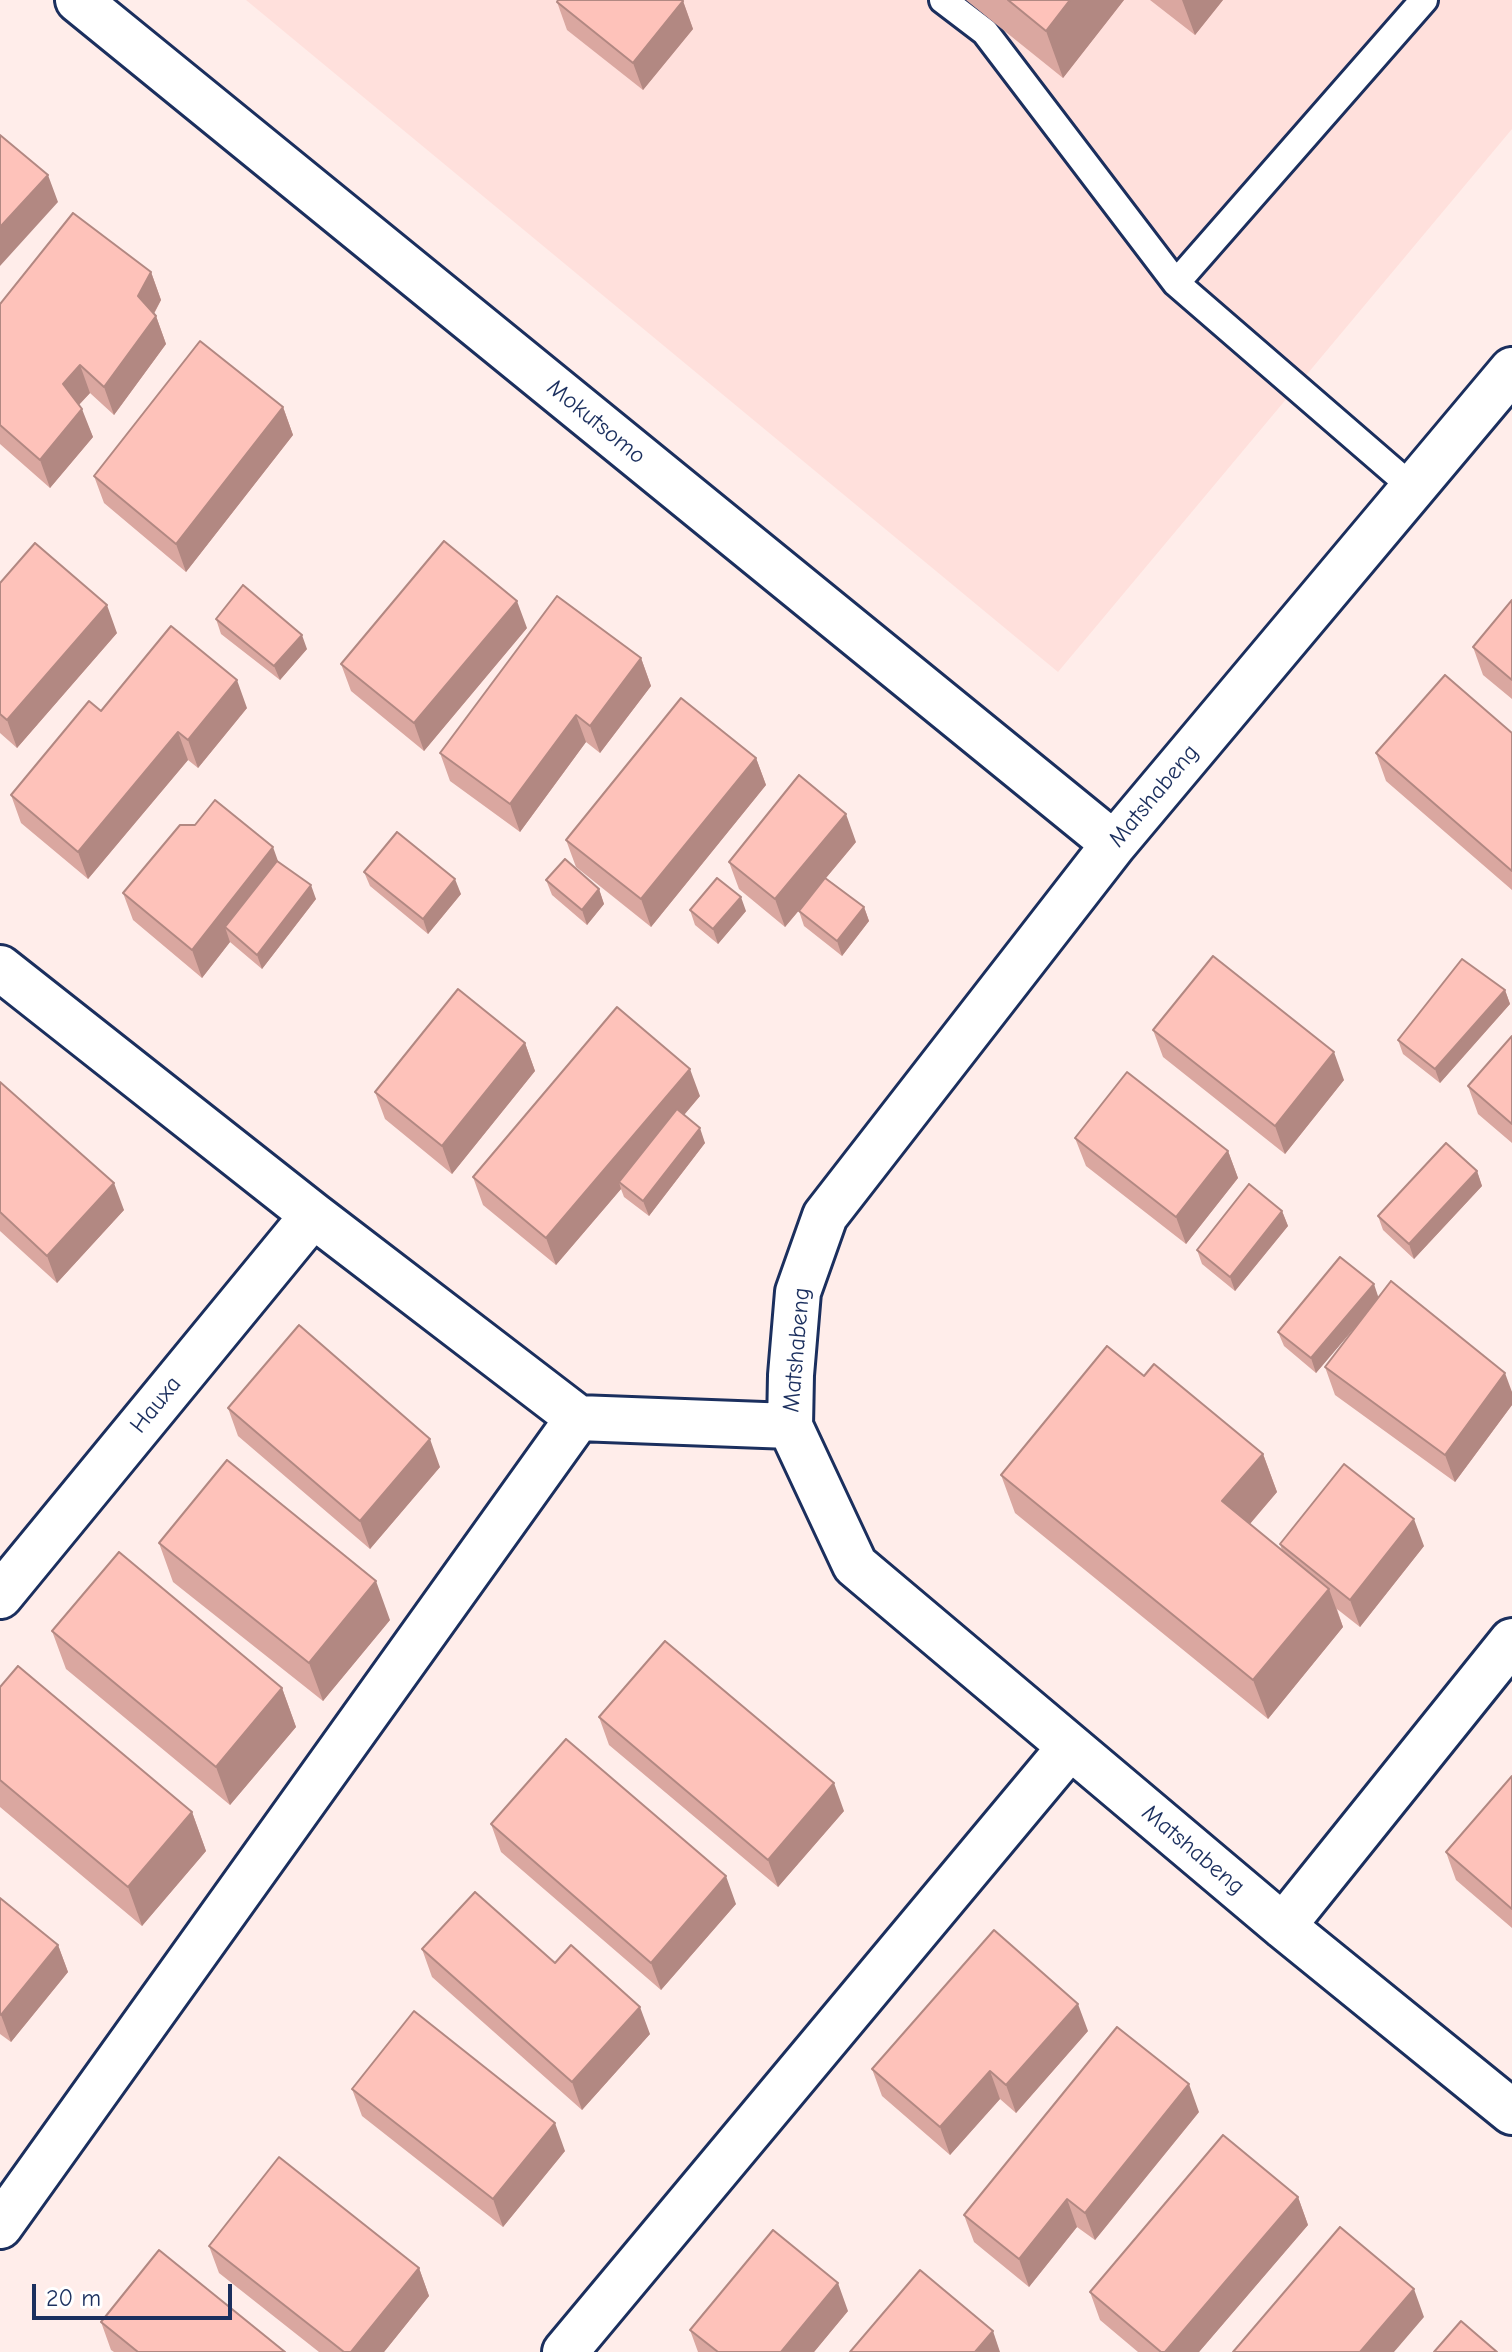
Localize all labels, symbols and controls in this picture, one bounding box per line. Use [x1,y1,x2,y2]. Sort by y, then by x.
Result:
street label: Mokutsomo [541,373,651,471]
street label: Matshabeng [1103,739,1205,853]
street label: Matshabeng [777,1286,817,1414]
street label: Hauxa [124,1371,188,1439]
street label: Matshabeng [1136,1799,1250,1901]
scale bar [36,2268,236,2318]
text: 20 m [46,2284,101,2312]

